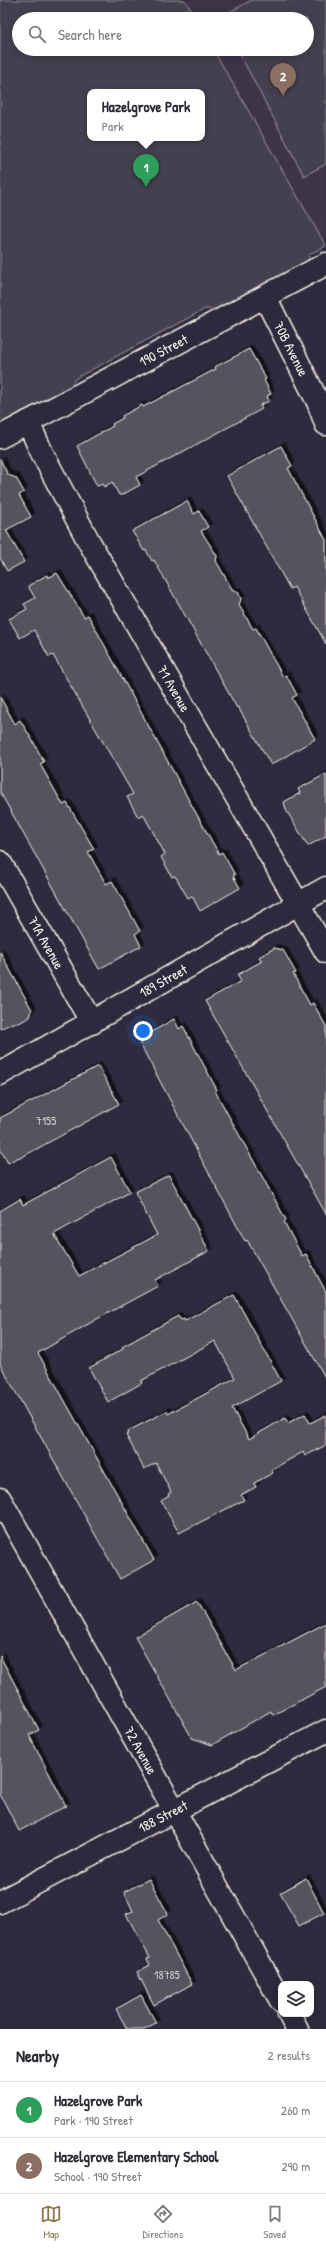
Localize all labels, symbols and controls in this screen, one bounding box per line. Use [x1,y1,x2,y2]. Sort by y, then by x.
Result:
search box [12,12,314,56]
icon: search [26,23,48,45]
text: Search here [58,24,122,45]
pin: 2 [270,63,296,96]
popup [87,89,205,141]
text: Hazelgrove Park [102,96,190,117]
text: Park [102,117,124,135]
pin: 1 [133,154,159,187]
street label: 70B Avenue [270,318,314,380]
street label: 190 Street [136,329,191,371]
street label: 71 Avenue [153,662,195,715]
street label: 71A Avenue [24,913,69,973]
street label: 189 Street [136,959,191,1002]
your location [133,1021,153,1041]
house number: 7155 [36,1112,56,1129]
street label: 72 Avenue [120,1723,162,1778]
street label: 188 Street [135,1795,191,1837]
house number: 18785 [154,1966,180,1983]
map controls [278,1981,314,2017]
button: layers [278,1981,314,2017]
text: Nearby [16,2044,59,2067]
text: 2 results [268,2046,310,2064]
text: Hazelgrove Park [54,2090,142,2111]
text: 1 [27,2101,31,2119]
text: 260 m [281,2101,310,2119]
text: Park · 190 Street [54,2111,133,2129]
text: Hazelgrove Elementary School [54,2146,218,2167]
text: 2 [26,2157,32,2175]
text: 290 m [281,2157,310,2175]
text: School · 190 Street [54,2167,142,2185]
tab: Map [40,2203,62,2241]
tab: Directions [143,2203,183,2241]
tab: Saved [263,2203,286,2241]

